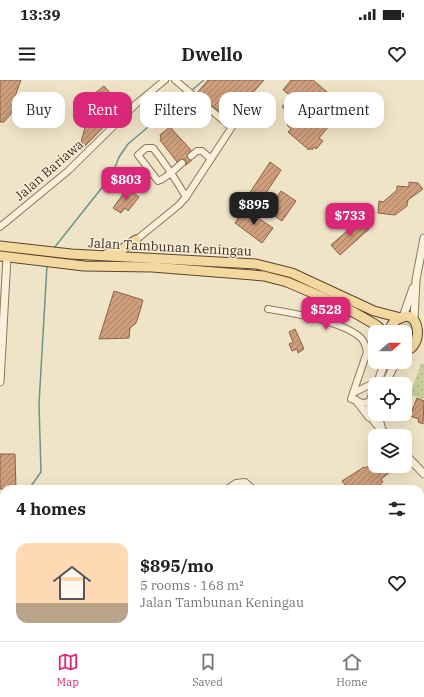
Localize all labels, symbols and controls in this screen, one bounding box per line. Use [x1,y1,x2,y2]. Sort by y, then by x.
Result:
text: 13:39 [20,5,61,24]
icon: menu [16,43,38,65]
text: Dwello [181,43,243,66]
icon: heart [386,43,408,65]
chip: Buy [12,92,65,128]
chip: Rent [73,92,132,128]
chip: Filters [140,92,211,128]
chip: New [219,92,276,128]
chip: Apartment [284,92,384,128]
street label: Jalan Bariawa [11,136,87,204]
pin: $803 [102,167,150,201]
text: $803 [110,171,142,188]
pin: $895 [230,192,278,226]
text: $895 [238,196,270,213]
pin: $733 [326,203,374,237]
text: $733 [334,207,366,224]
street label: Jalan Tambunan Keningau [88,234,252,260]
pin: $528 [302,297,350,331]
text: $528 [310,301,342,318]
north arrow [368,325,412,369]
map controls [368,325,412,473]
button: locate [368,377,412,421]
button: layers [368,429,412,473]
text: 4 homes [16,498,86,520]
icon: filters [386,498,408,520]
text: $895/mo [140,555,214,577]
icon: home [48,559,96,607]
icon: heart [386,572,408,594]
text: 5 rooms · 168 m² [140,577,244,594]
text: Jalan Tambunan Keningau [140,594,304,611]
tab: Map [57,651,79,689]
tab: Saved [192,651,223,689]
tab: Home [336,651,367,689]

